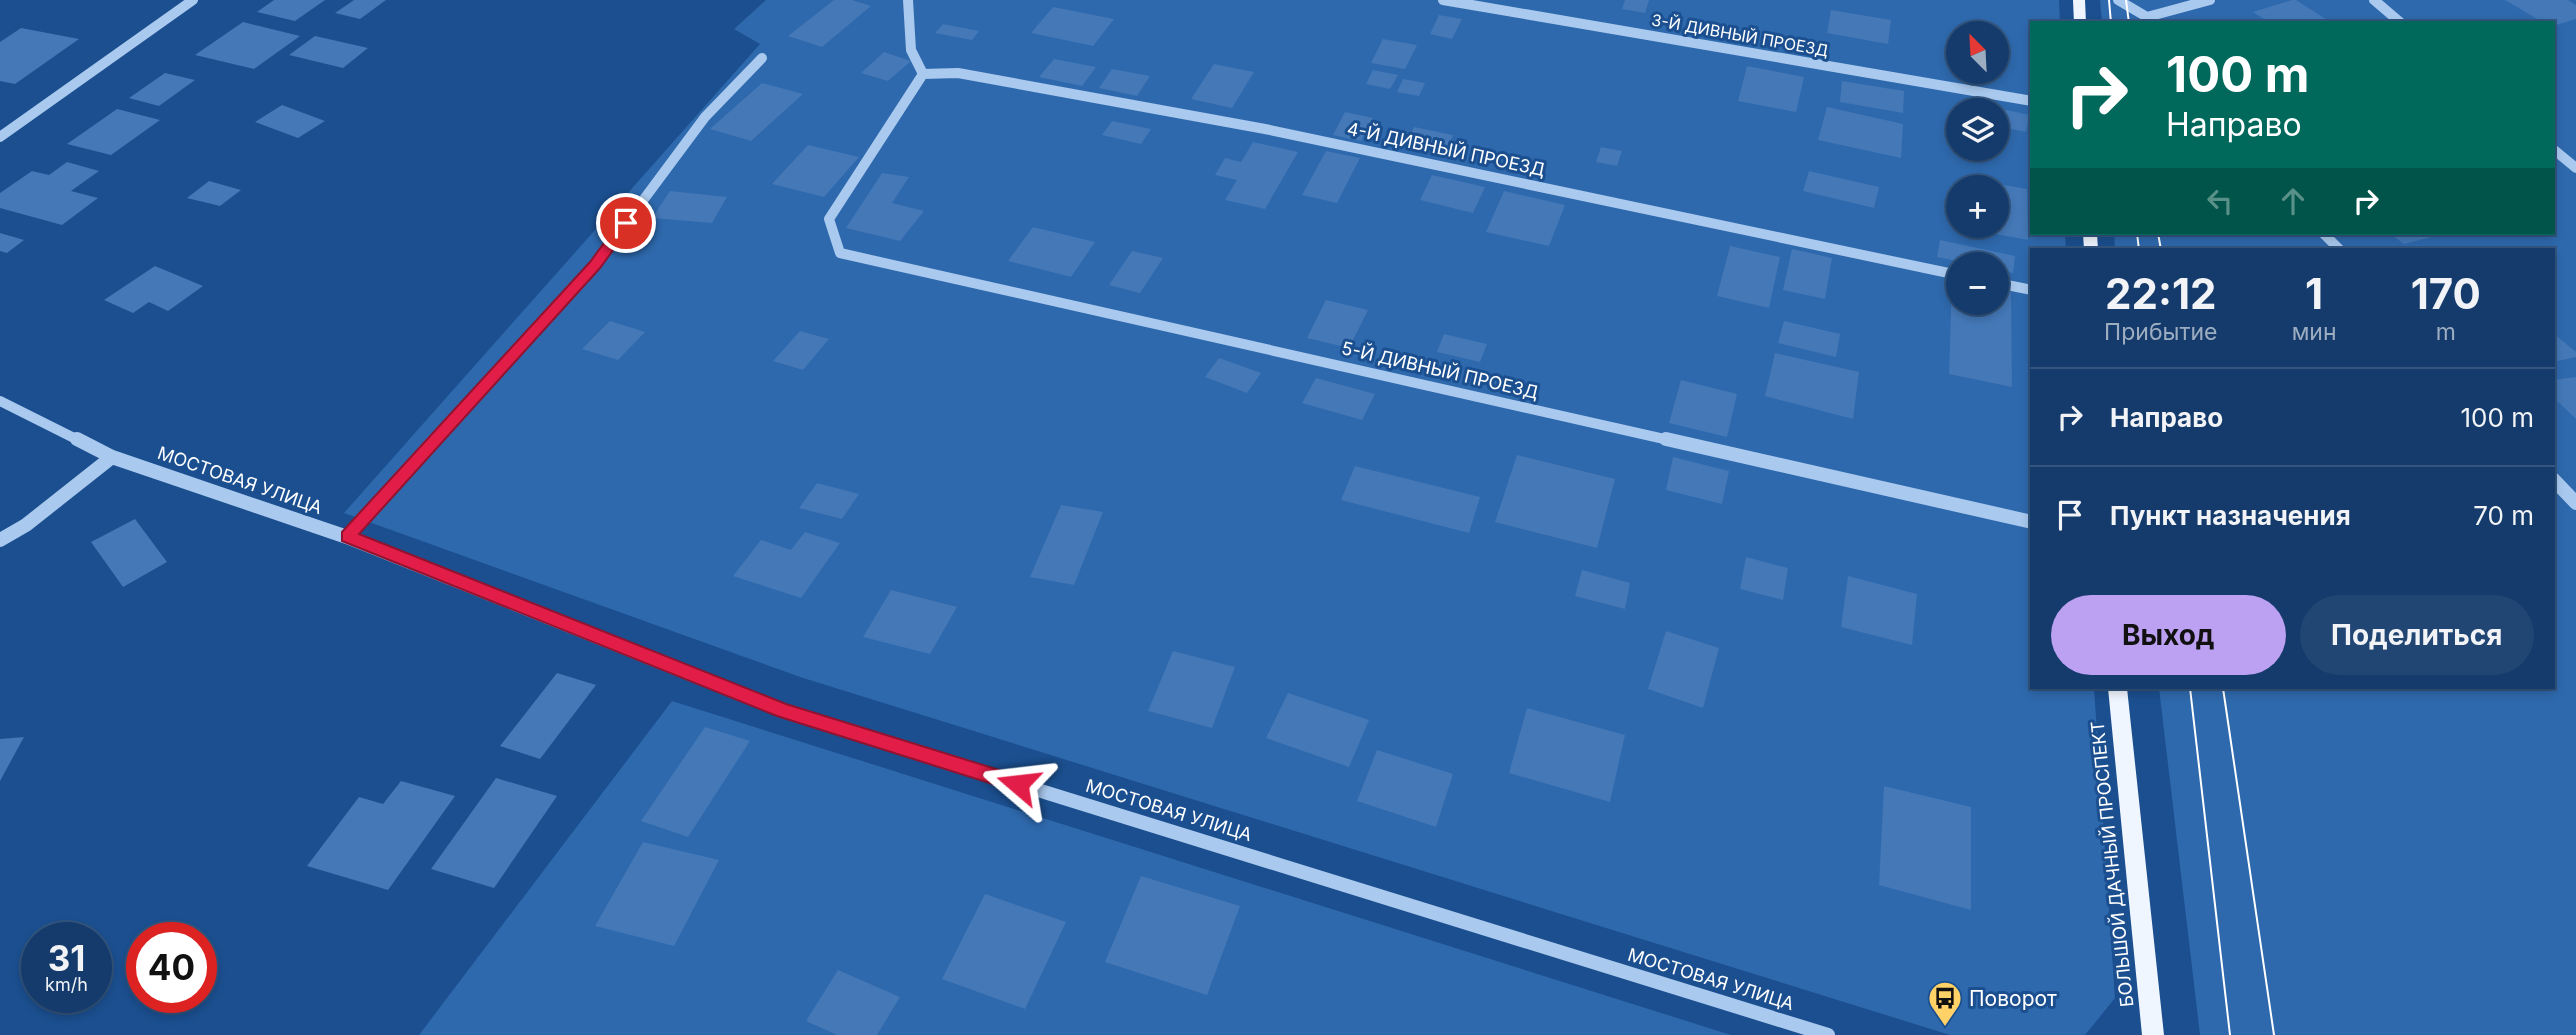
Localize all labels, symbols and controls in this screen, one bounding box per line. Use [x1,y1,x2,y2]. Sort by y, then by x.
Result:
street label: 3-Й ДИВНЫЙ ПРОЕЗД [1650,10,1830,60]
north arrow [1946,21,2009,84]
map controls [1946,21,2009,315]
text: 100 m [2166,45,2310,104]
icon: right [2051,49,2142,140]
button: layers [1946,98,2009,161]
text: Направо [2166,105,2302,144]
street label: 4-Й ДИВНЫЙ ПРОЕЗД [1345,117,1547,180]
button: + [1946,175,2009,238]
icon: left [2201,182,2239,220]
icon: ahead [2274,182,2312,220]
icon: right [2347,182,2385,220]
pin [596,193,656,253]
icon: arrive [607,204,645,242]
button: − [1946,252,2009,315]
text: 22:12 [2105,268,2217,319]
text: 1 [2305,268,2323,319]
text: 170 [2411,268,2481,319]
text: Прибытие [2104,318,2218,346]
text: мин [2292,318,2337,346]
text: m [2436,318,2456,346]
street label: 5-Й ДИВНЫЙ ПРОЕЗД [1340,336,1541,403]
icon: right [2051,398,2089,436]
text: Направо [2110,402,2223,433]
text: 100 m [2461,402,2534,433]
street label: МОСТОВАЯ УЛИЦА [155,442,325,518]
icon: arrive [2051,496,2089,534]
text: Пункт назначения [2110,500,2351,531]
text: 70 m [2473,500,2534,531]
button: Выход [2051,595,2286,675]
button: Поделиться [2300,595,2534,675]
street label: БОЛЬШОЙ ДАЧНЫЙ ПРОСПЕКТ [2086,720,2137,1008]
position arrow [981,747,1055,821]
street label: МОСТОВАЯ УЛИЦА [1083,775,1255,845]
speed limit sign: 40 [126,922,217,1013]
text: 31 [48,937,85,979]
street label: МОСТОВАЯ УЛИЦА [1625,944,1797,1014]
text: km/h [45,974,88,995]
bus stop icon: Поворот [1926,979,1964,1028]
place label: Поворот [1969,986,2057,1011]

